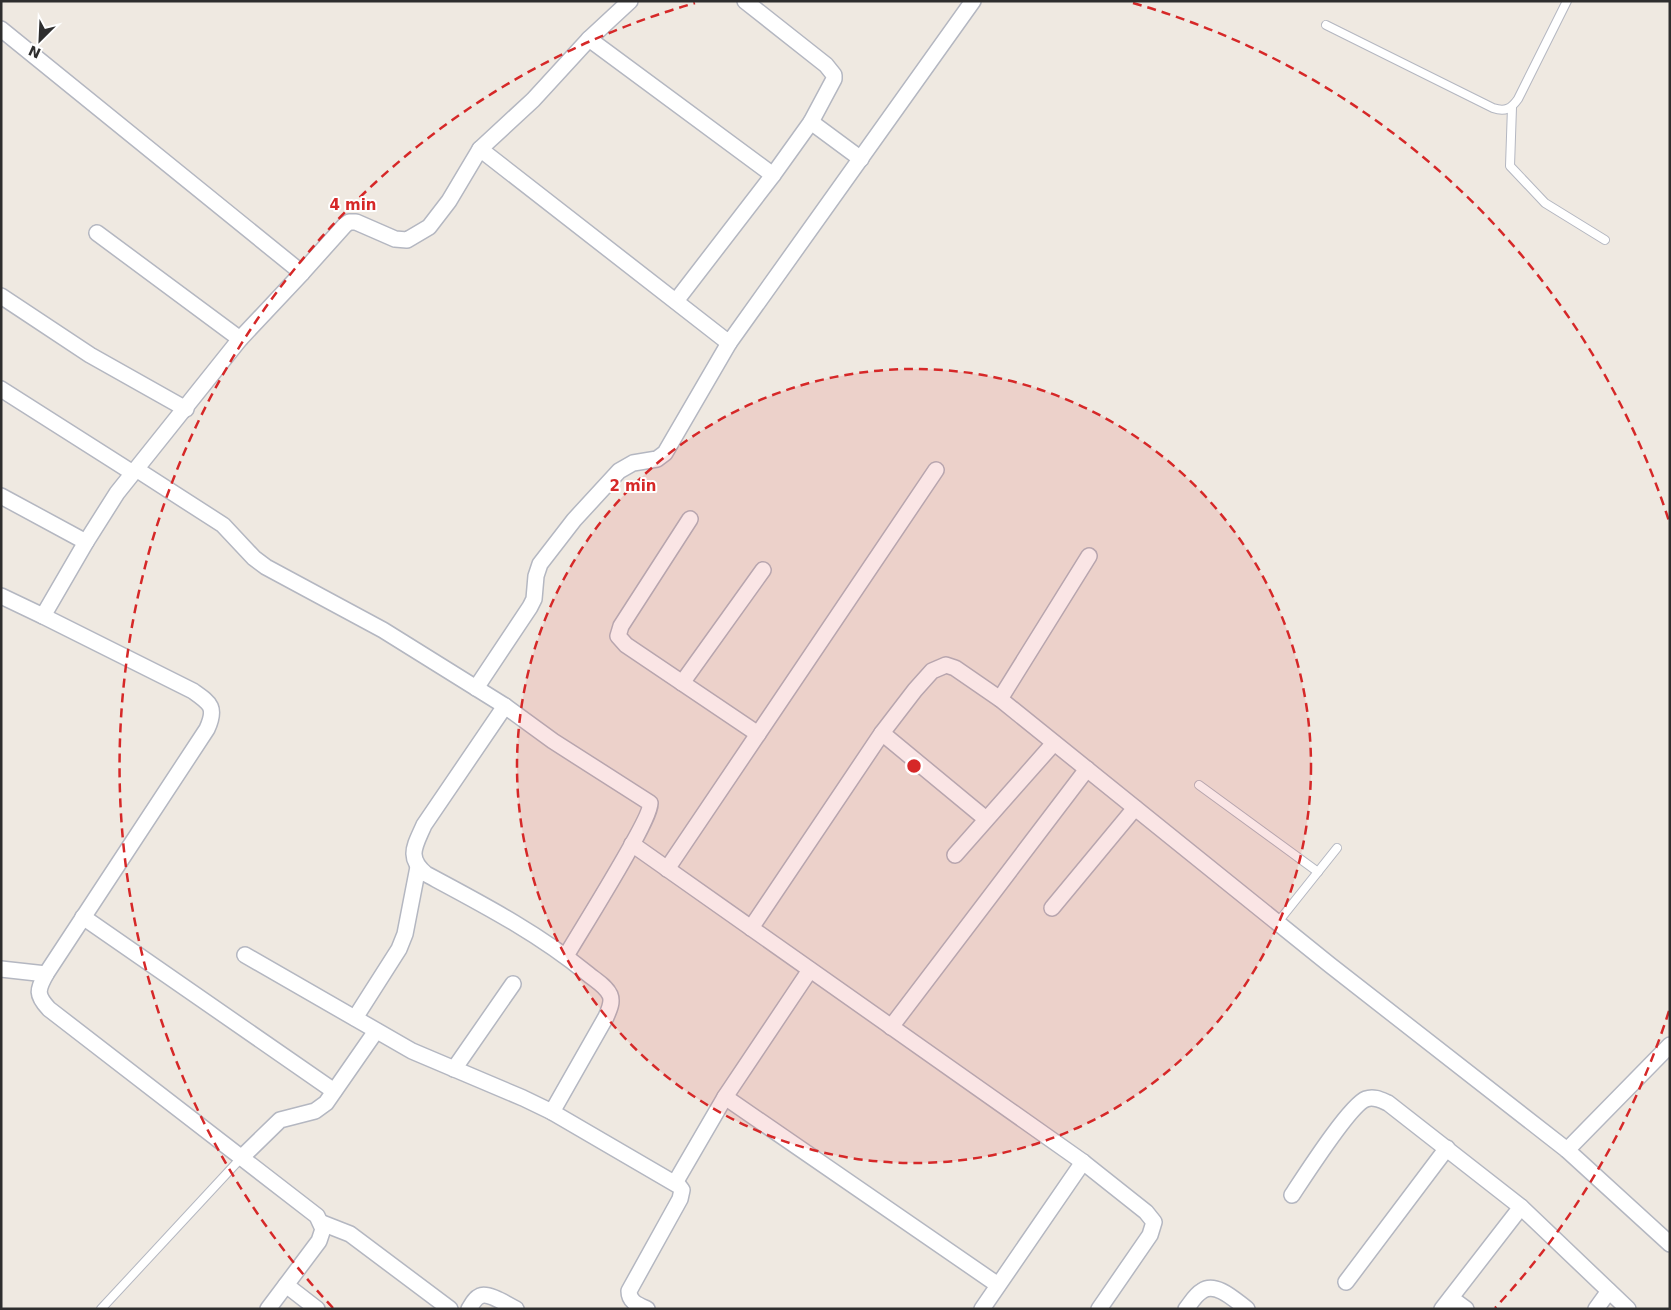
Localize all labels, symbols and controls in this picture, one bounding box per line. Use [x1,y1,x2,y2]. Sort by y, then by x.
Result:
north arrow [15,15,65,65]
text: N [26,42,43,62]
text: 4 min [329,196,377,214]
text: 2 min [609,477,657,495]
centre of rings [905,757,923,775]

